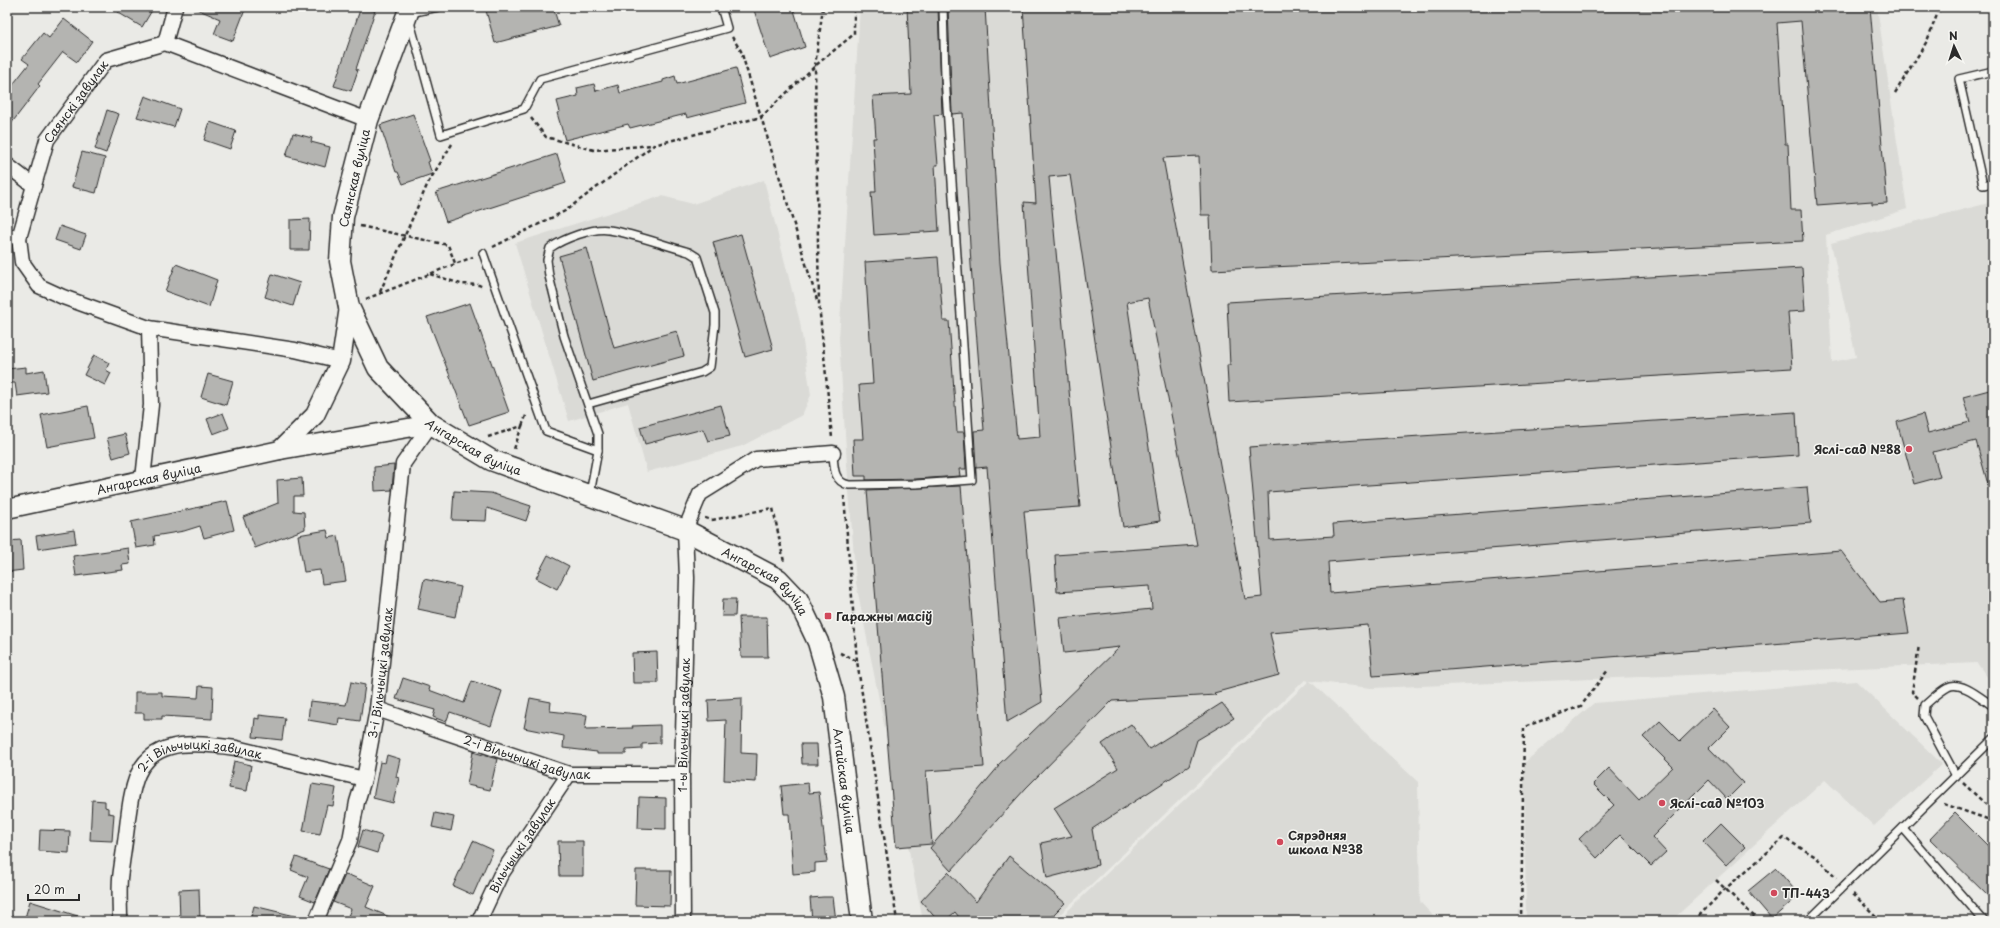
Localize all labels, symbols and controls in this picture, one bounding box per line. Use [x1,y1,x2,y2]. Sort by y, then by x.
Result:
north arrow [1934,26,1974,66]
text: N [1948,27,1958,44]
street label: Саянскі завулак [39,55,113,147]
street label: Саянская вуліца [334,126,374,229]
street label: Ангарская вуліца [421,414,525,480]
place label: Яслі-сад №88 [1813,440,1901,458]
marker: Яслі-сад №88 [1904,444,1914,454]
street label: Ангарская вуліца [95,458,203,498]
street label: Ангарская вуліца [719,542,813,619]
street label: 3-і Вільчыцкі завулак [363,606,397,740]
place label: Гаражны масіў [836,607,932,625]
marker: Гаражны масіў [823,611,833,621]
street label: 1-ы Вільчыцкі завулак [673,657,694,792]
street label: Алтайская вуліца [829,727,860,835]
street label: 2-і Вільчыцкі завулак [461,730,591,783]
street label: 2-і Вільчыцкі завулак [132,735,265,775]
street label: Вільчыцкі завулак [484,793,560,896]
place label: Яслі-сад №103 [1669,794,1764,812]
marker: Яслі-сад №103 [1657,798,1667,808]
place label: Сярэдняя школа №38 [1288,826,1363,858]
marker: Сярэдняя школа №38 [1275,837,1285,847]
scale bar [28,876,79,902]
text: 20 m [34,880,65,898]
place label: ТП-443 [1782,884,1830,902]
marker: ТП-443 [1769,888,1779,898]

